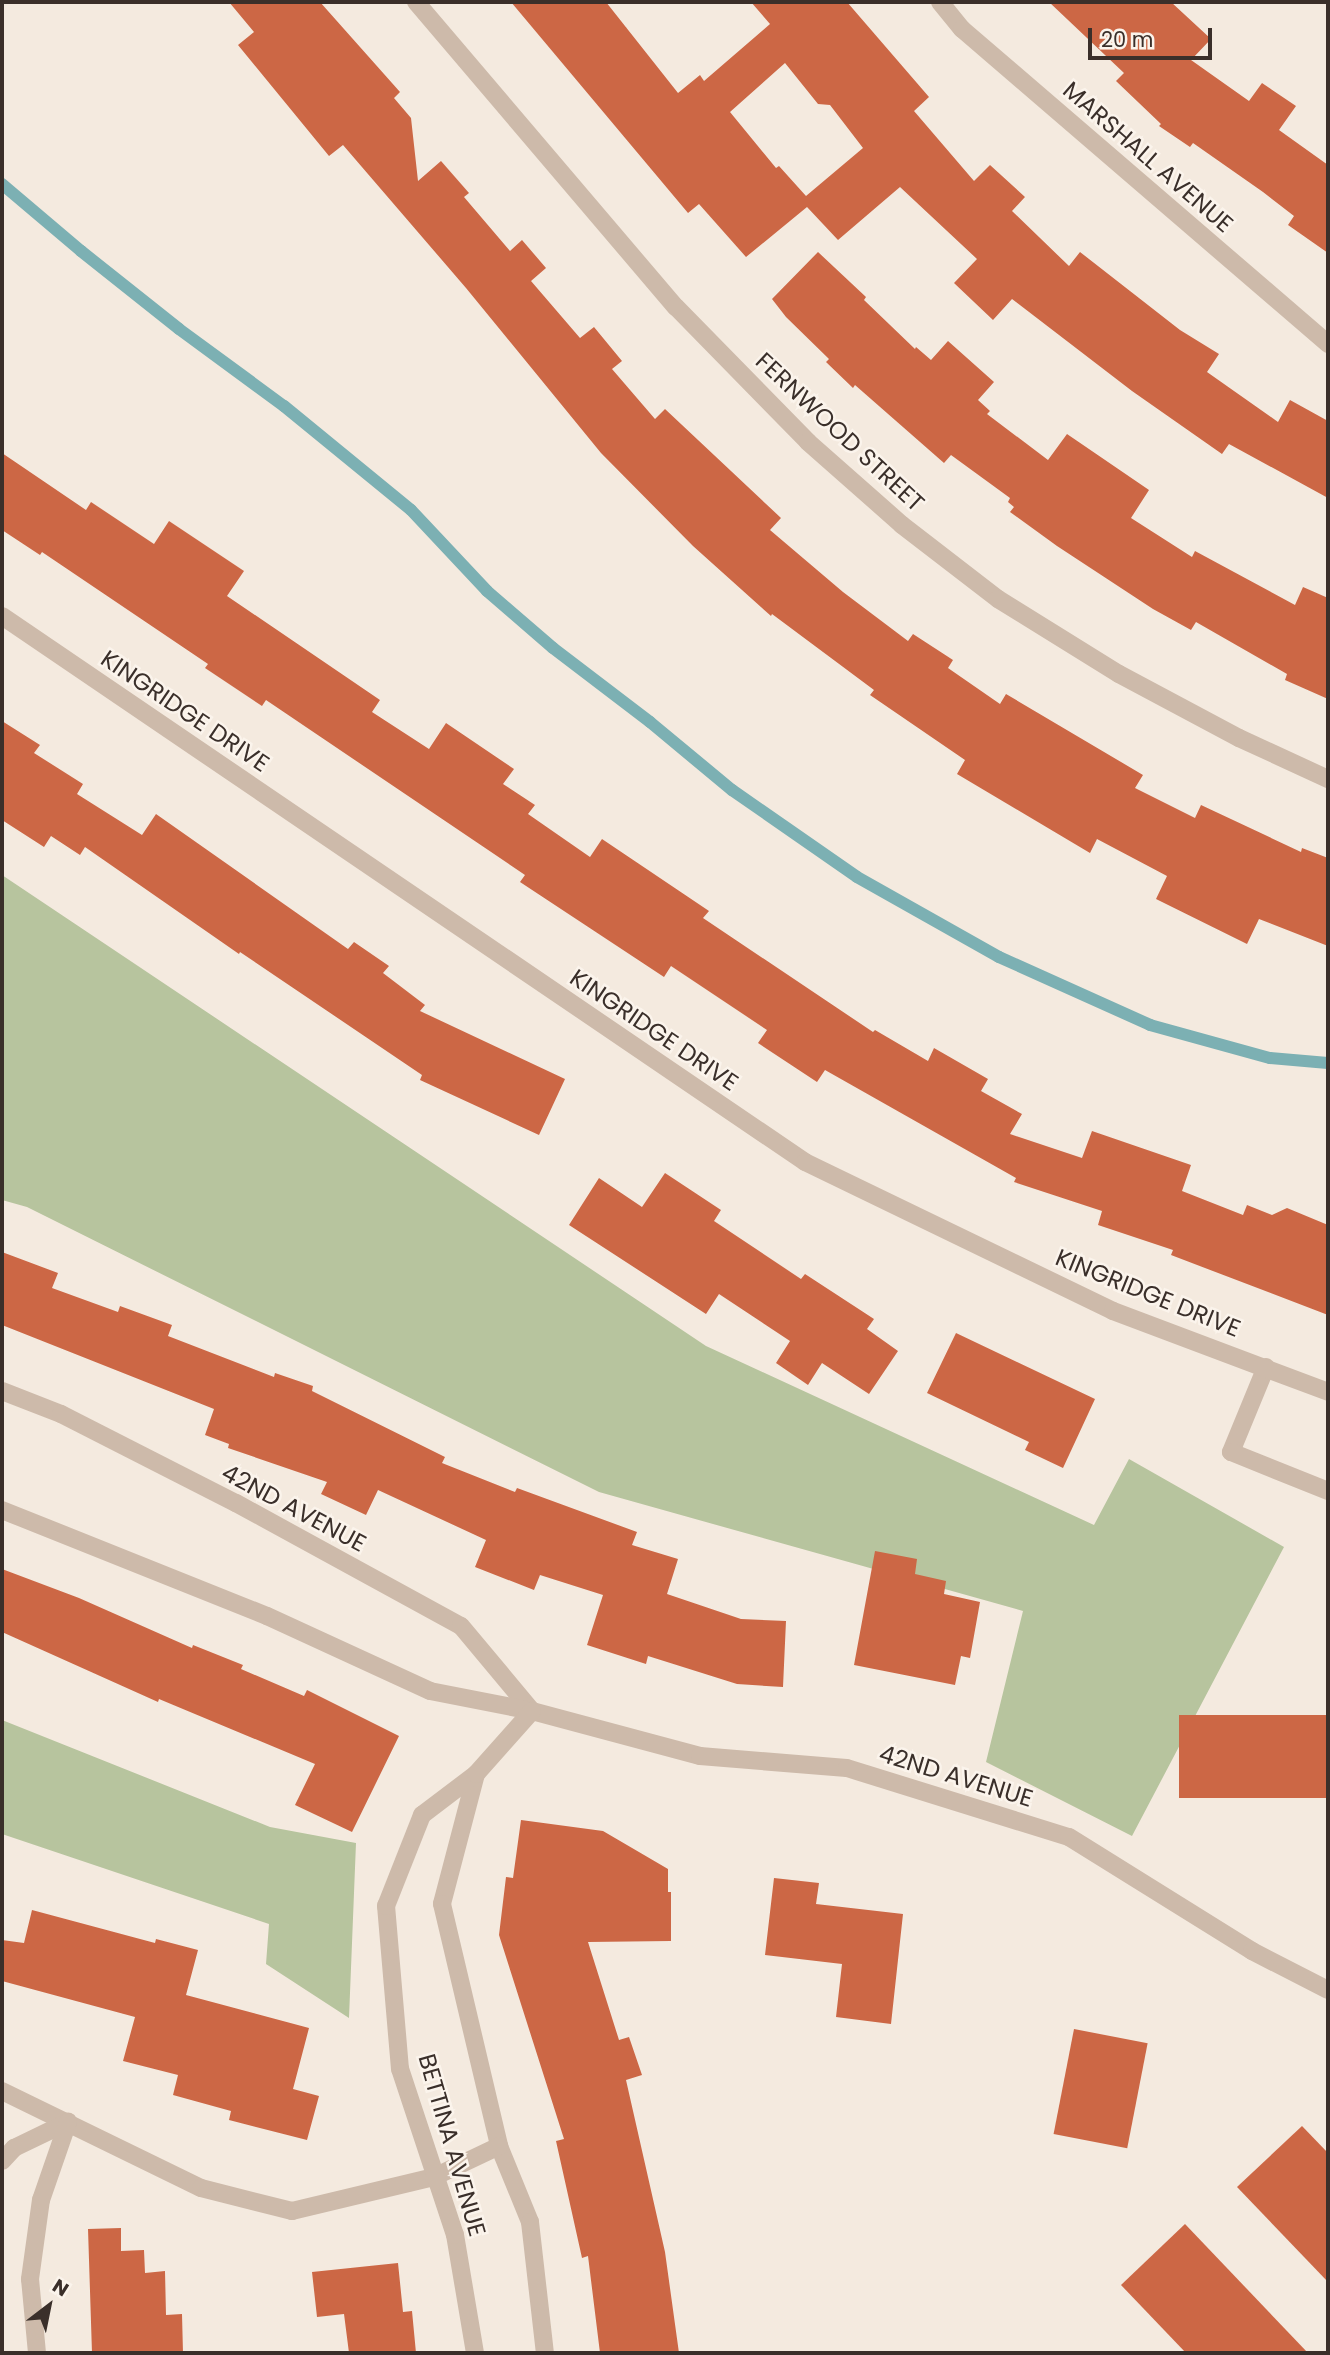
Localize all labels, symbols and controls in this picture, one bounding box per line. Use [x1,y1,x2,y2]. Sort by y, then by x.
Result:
scale bar [1092,14,1216,58]
text: 20 m [1101,25,1154,54]
street label: MARSHALL AVENUE [1057,75,1239,239]
street label: FERNWOOD STREET [750,347,930,517]
street label: KINGRIDGE DRIVE [95,644,275,778]
street label: KINGRIDGE DRIVE [564,963,744,1097]
street label: KINGRIDGE DRIVE [1051,1243,1245,1343]
street label: 42ND AVENUE [217,1458,371,1558]
street label: 42ND AVENUE [876,1739,1036,1813]
street label: BETTINA AVENUE [412,2050,492,2240]
north arrow [14,2271,84,2341]
text: N [47,2273,74,2303]

